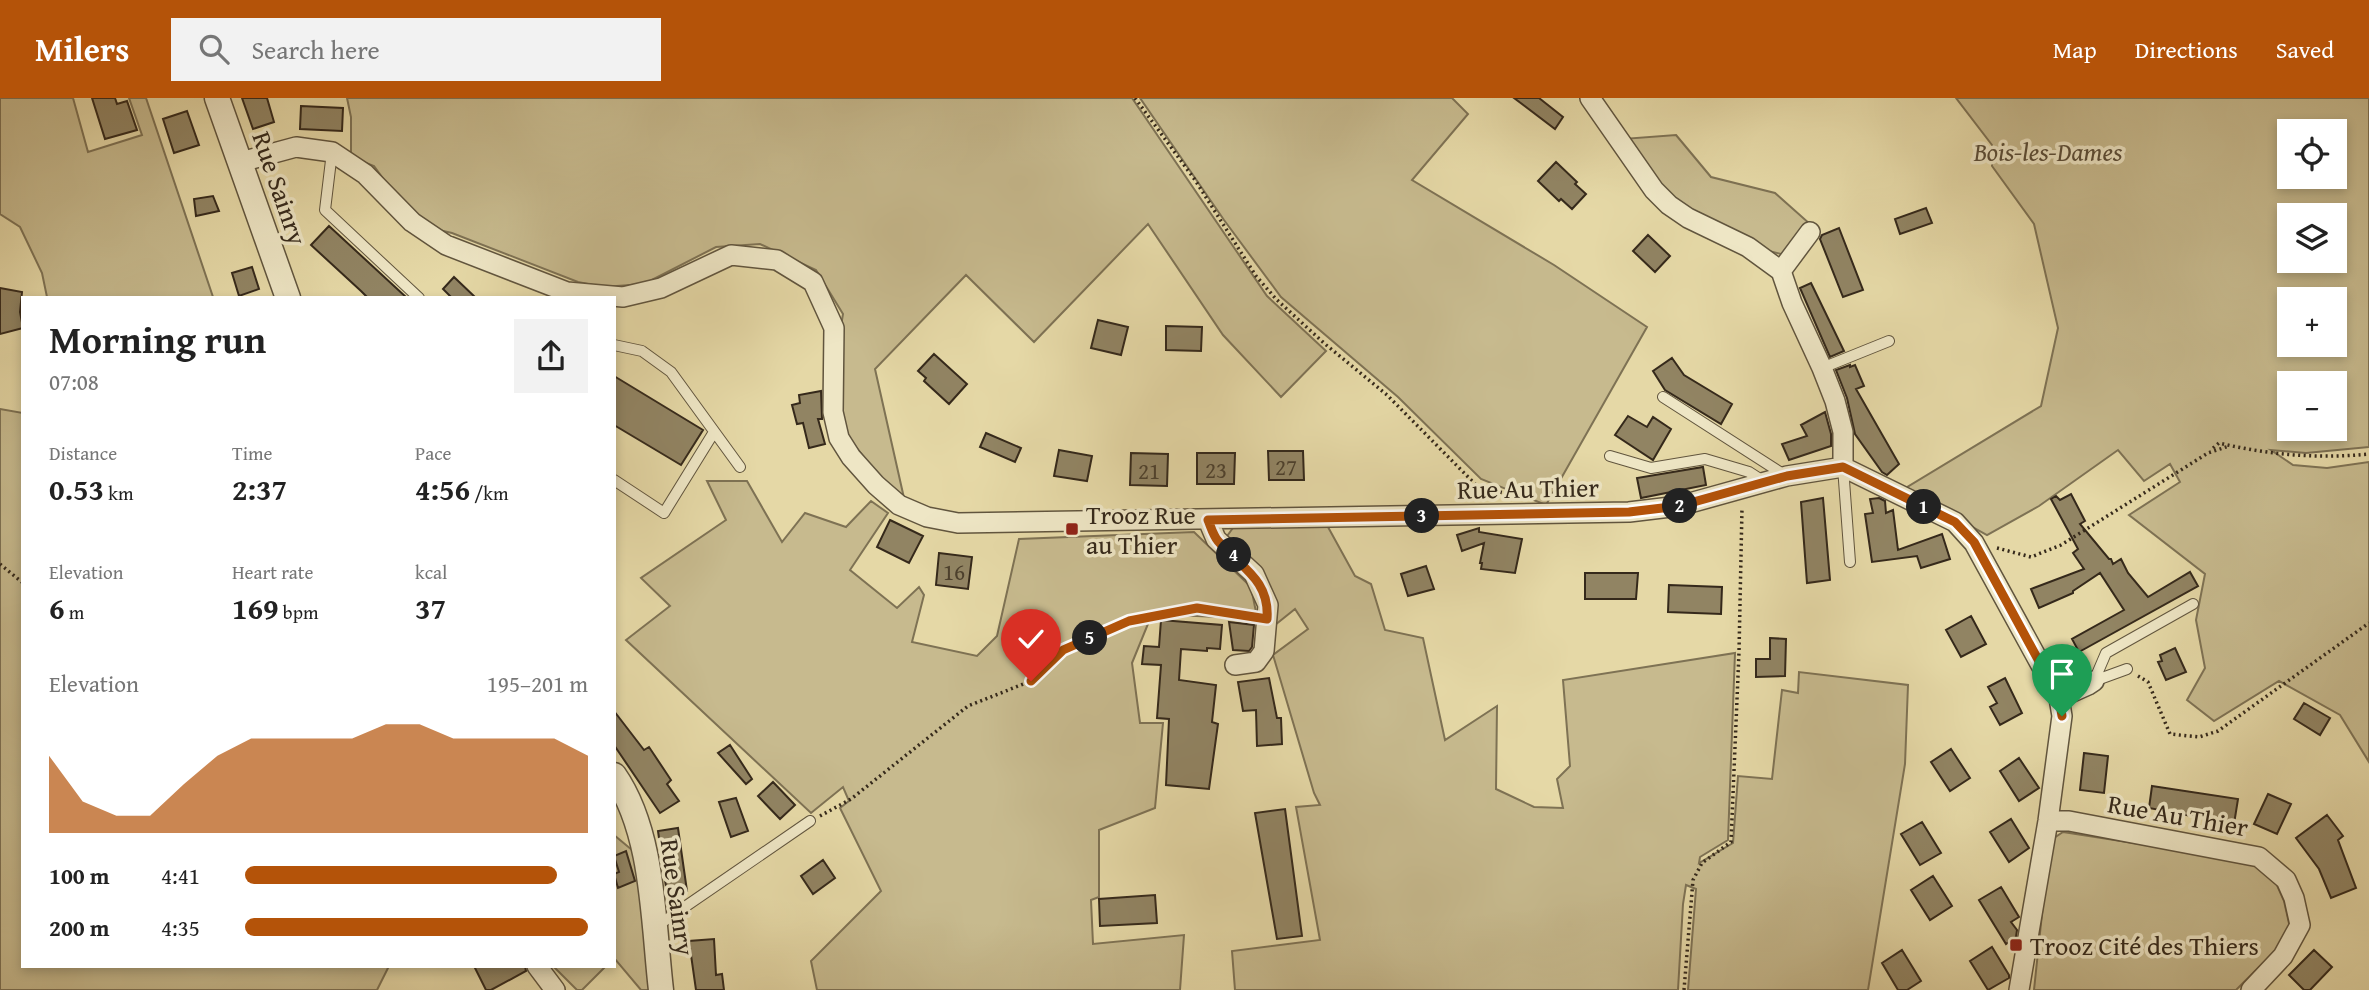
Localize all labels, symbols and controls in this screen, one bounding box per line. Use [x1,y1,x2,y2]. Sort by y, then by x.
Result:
search box [171,18,661,81]
text: Milers [35,25,129,73]
icon: search [195,30,233,68]
text: Search here [251,30,380,69]
text: Map [2053,32,2097,67]
text: Directions [2135,32,2238,67]
text: Saved [2276,32,2334,67]
map controls [2277,119,2347,441]
button: locate [2277,119,2347,189]
street label: Rue Sainry [242,126,318,250]
park label: Bois-les-Dames [1973,132,2123,171]
button: layers [2277,203,2347,273]
button: + [2277,287,2347,357]
text: Morning run [49,311,266,367]
button: share [514,319,588,393]
text: 07:08 [49,365,99,398]
button: − [2277,371,2347,441]
text: Distance [49,439,117,467]
text: Time [232,439,272,467]
text: Pace [415,439,452,467]
house number: 27 [1275,450,1297,483]
house number: 23 [1205,453,1227,486]
house number: 21 [1138,454,1160,487]
text: 0.53 [49,467,104,511]
text: 2:37 [232,467,287,511]
text: 4:56 [415,467,470,511]
street label: Rue Au Thier [1457,467,1600,509]
text: km [104,479,133,507]
text: /km [470,479,508,507]
pin: 2 [1662,488,1698,524]
pin: 1 [1906,490,1941,524]
text: 2 [1675,491,1684,519]
text: 1 [1919,492,1928,520]
place label: Trooz Rue au Thier [1086,495,1196,564]
pin: 3 [1404,498,1440,534]
text: 3 [1417,501,1426,529]
marker: Trooz Rue au Thier [1064,521,1080,537]
pin: 4 [1216,538,1252,573]
text: 4 [1229,540,1238,568]
house number: 16 [943,555,965,588]
text: Elevation [49,558,123,586]
text: Heart rate [232,558,313,586]
text: kcal [415,558,447,586]
text: 6 [49,586,65,630]
text: 169 [232,586,279,630]
text: 37 [415,586,446,630]
text: m [65,598,84,626]
text: bpm [279,598,318,626]
pin [1001,609,1061,681]
icon: check [1012,620,1050,658]
pin: 5 [1072,620,1108,656]
text: 5 [1085,623,1094,651]
pin [2032,644,2092,716]
icon: arrive [2043,655,2081,693]
text: Elevation [49,667,139,700]
text: 195–201 m [487,667,588,700]
street label: Rue Au Thier [2105,783,2252,847]
street label: Rue Sainry [651,836,705,958]
text: 100 m [49,859,110,892]
text: 4:41 [161,859,200,892]
text: 200 m [49,911,110,944]
text: 4:35 [161,911,200,944]
place label: Trooz Cité des Thiers [2030,926,2259,965]
marker: Trooz Cité des Thiers [2008,937,2024,953]

